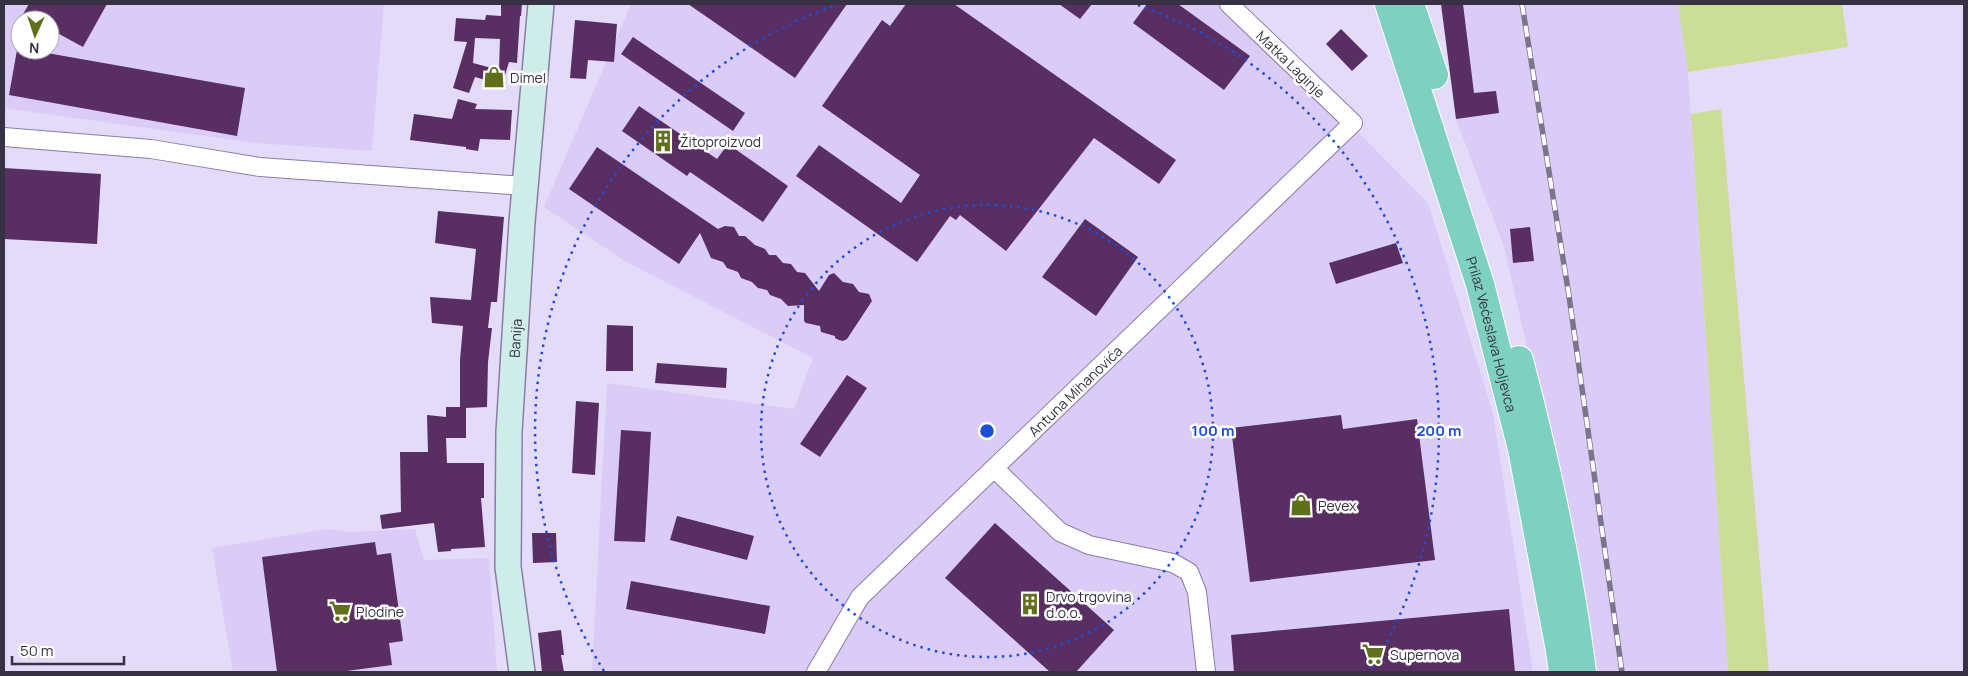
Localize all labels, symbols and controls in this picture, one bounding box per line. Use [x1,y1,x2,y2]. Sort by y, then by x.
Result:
north arrow [10,10,60,60]
street label: Matka Laginje [1252,26,1330,102]
text: N [29,39,40,58]
shop icon: Dimel [481,64,507,90]
place label: Dimel [510,68,546,87]
building icon: Žitoproizvod [650,128,676,154]
place label: Žitoproizvod [680,132,761,151]
street label: Prilaz Većeslava Holjevca [1462,254,1522,414]
street label: Banija [504,318,526,358]
street label: Antuna Mihanovića [1024,341,1126,440]
text: 100 m [1192,420,1234,441]
text: 200 m [1416,420,1462,441]
centre of rings [978,422,996,440]
shop icon: Pevex [1288,492,1314,518]
place label: Pevex [1318,496,1357,515]
place label: Drvo trgovina d.o.o. [1046,587,1132,622]
building icon: Drvo trgovina d.o.o. [1017,591,1043,617]
supermarket icon: Plodine [327,598,353,624]
place label: Plodine [356,602,404,621]
scale bar [12,634,125,666]
text: 50 m [20,640,54,661]
supermarket icon: Supernova [1360,641,1386,667]
place label: Supernova [1390,645,1459,664]

